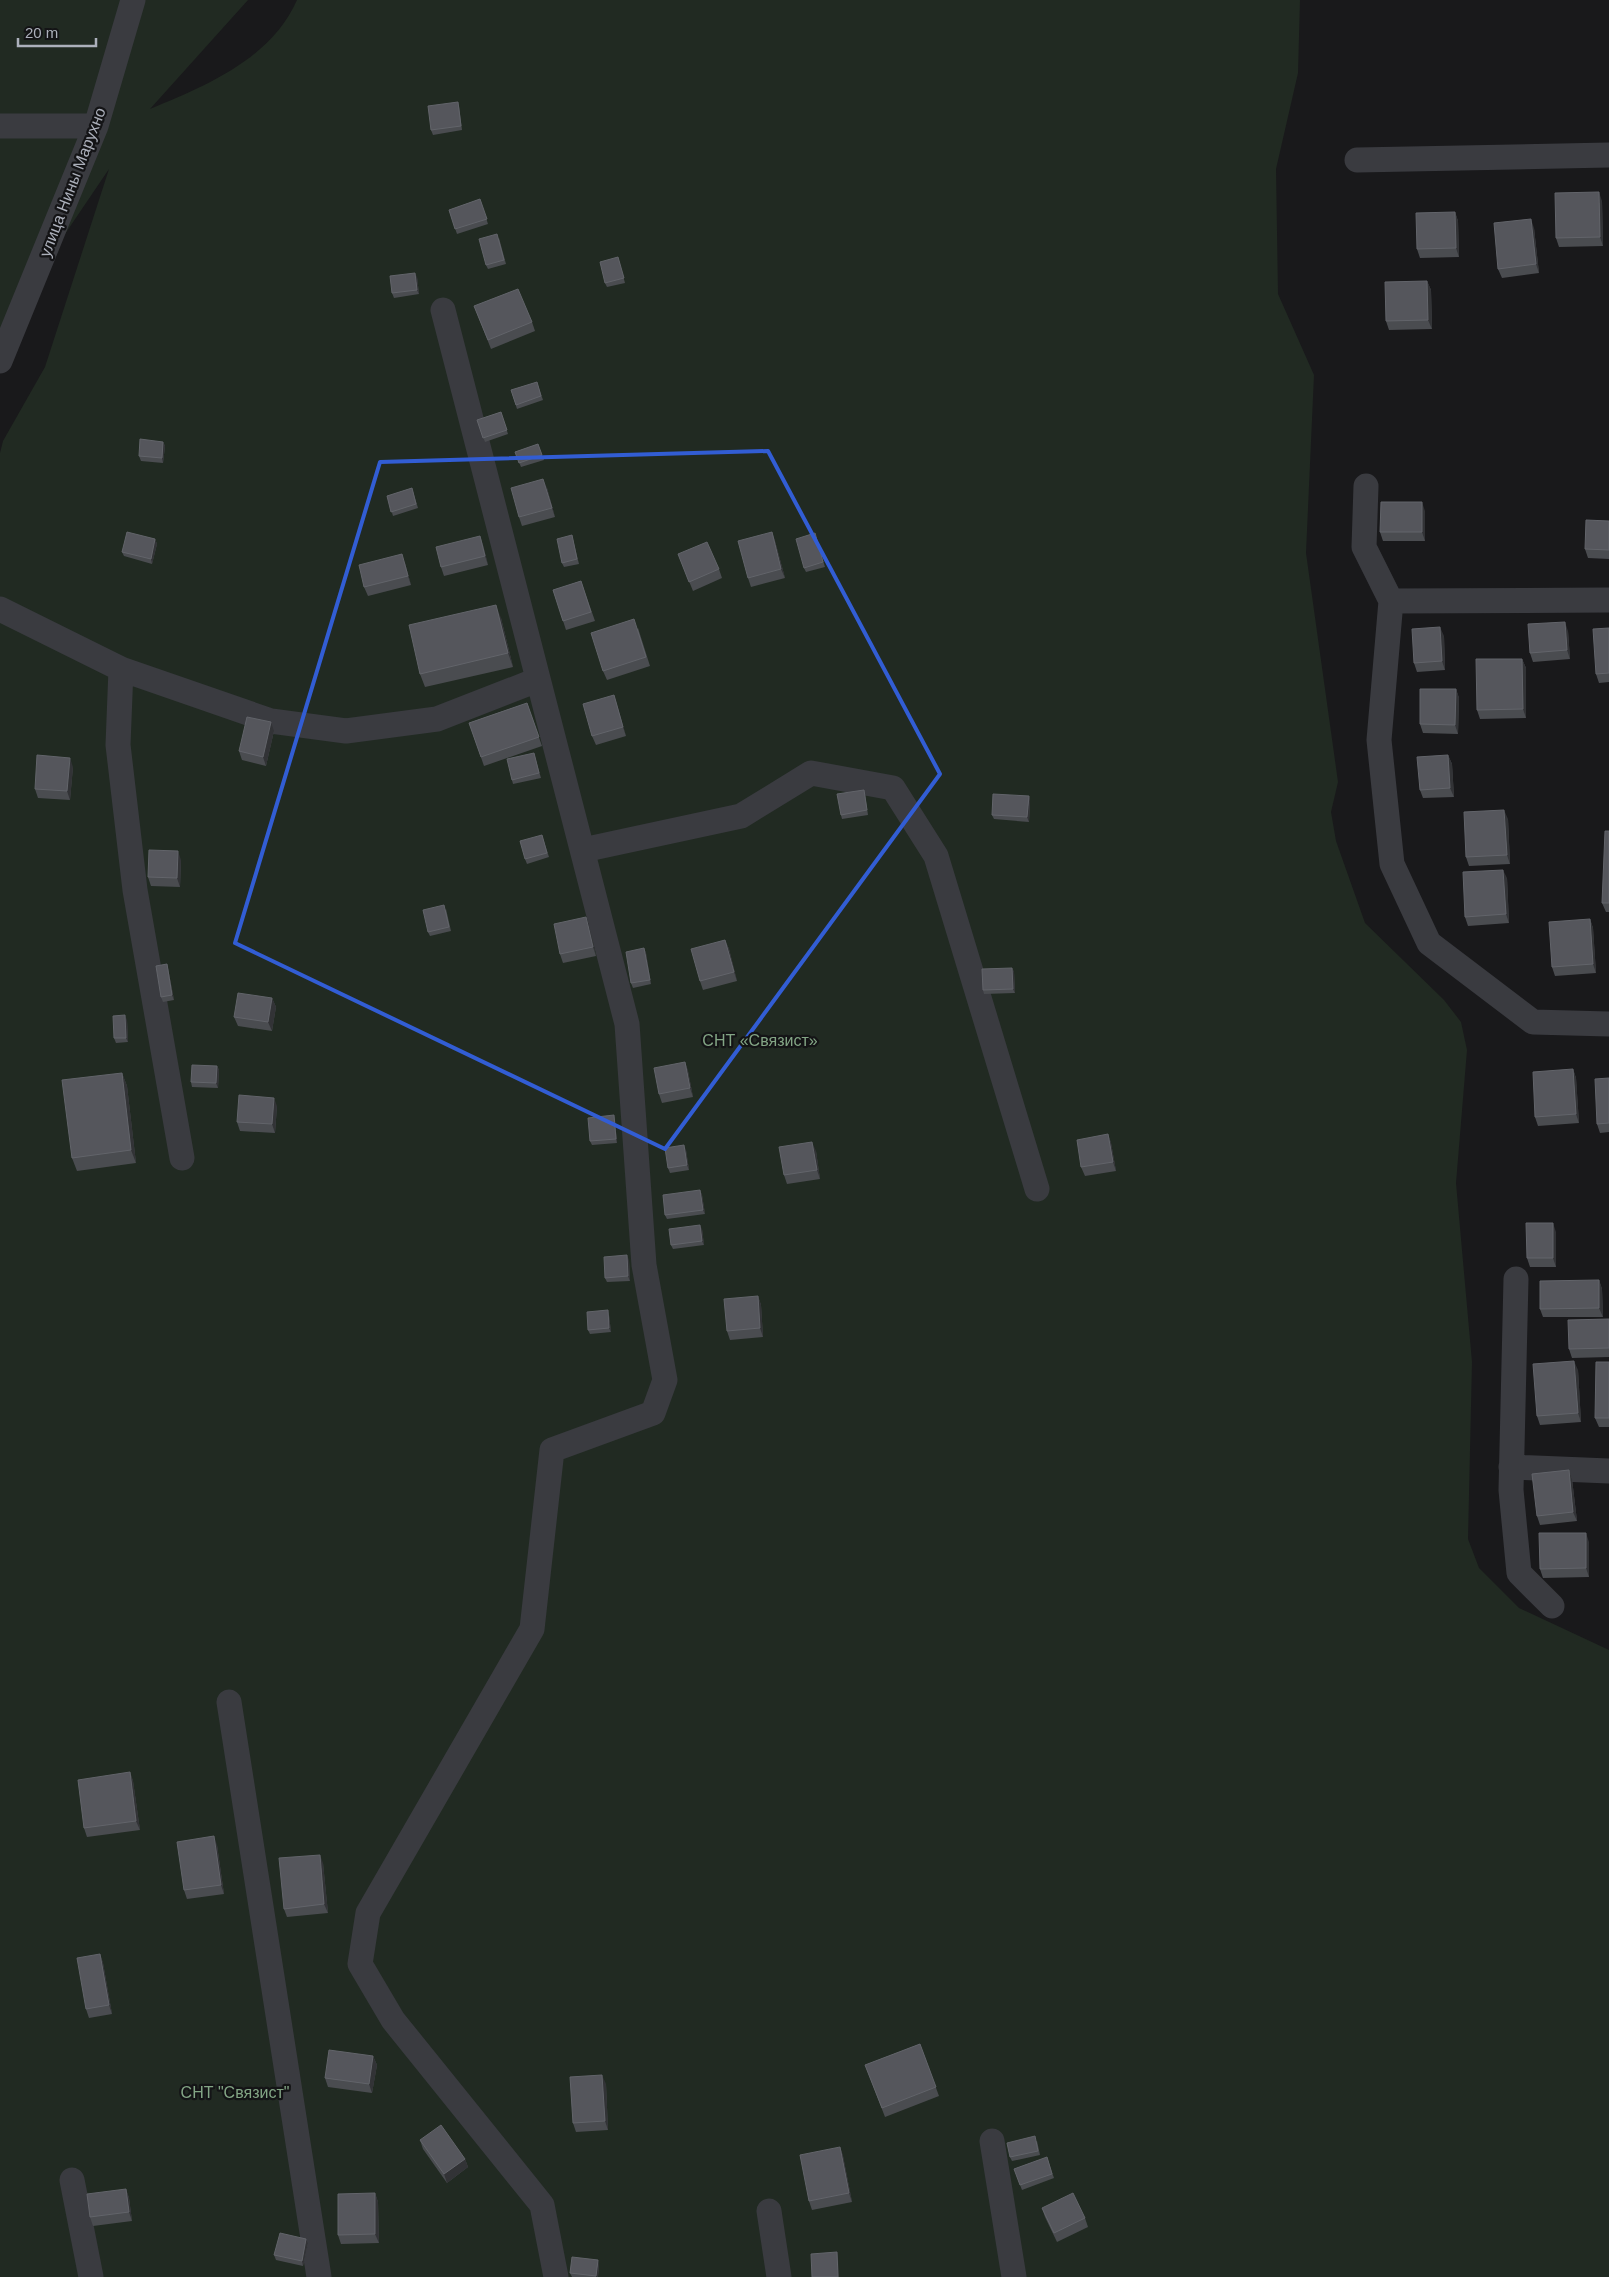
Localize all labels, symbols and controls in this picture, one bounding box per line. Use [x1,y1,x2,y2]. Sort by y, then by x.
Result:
scale bar [18,15,95,47]
text: 20 m [25,24,58,41]
street label: улица Нины Марухно [36,105,109,259]
park label: СНТ «Связист» [702,1032,818,1049]
park label: СНТ "Связист" [181,2084,289,2101]

